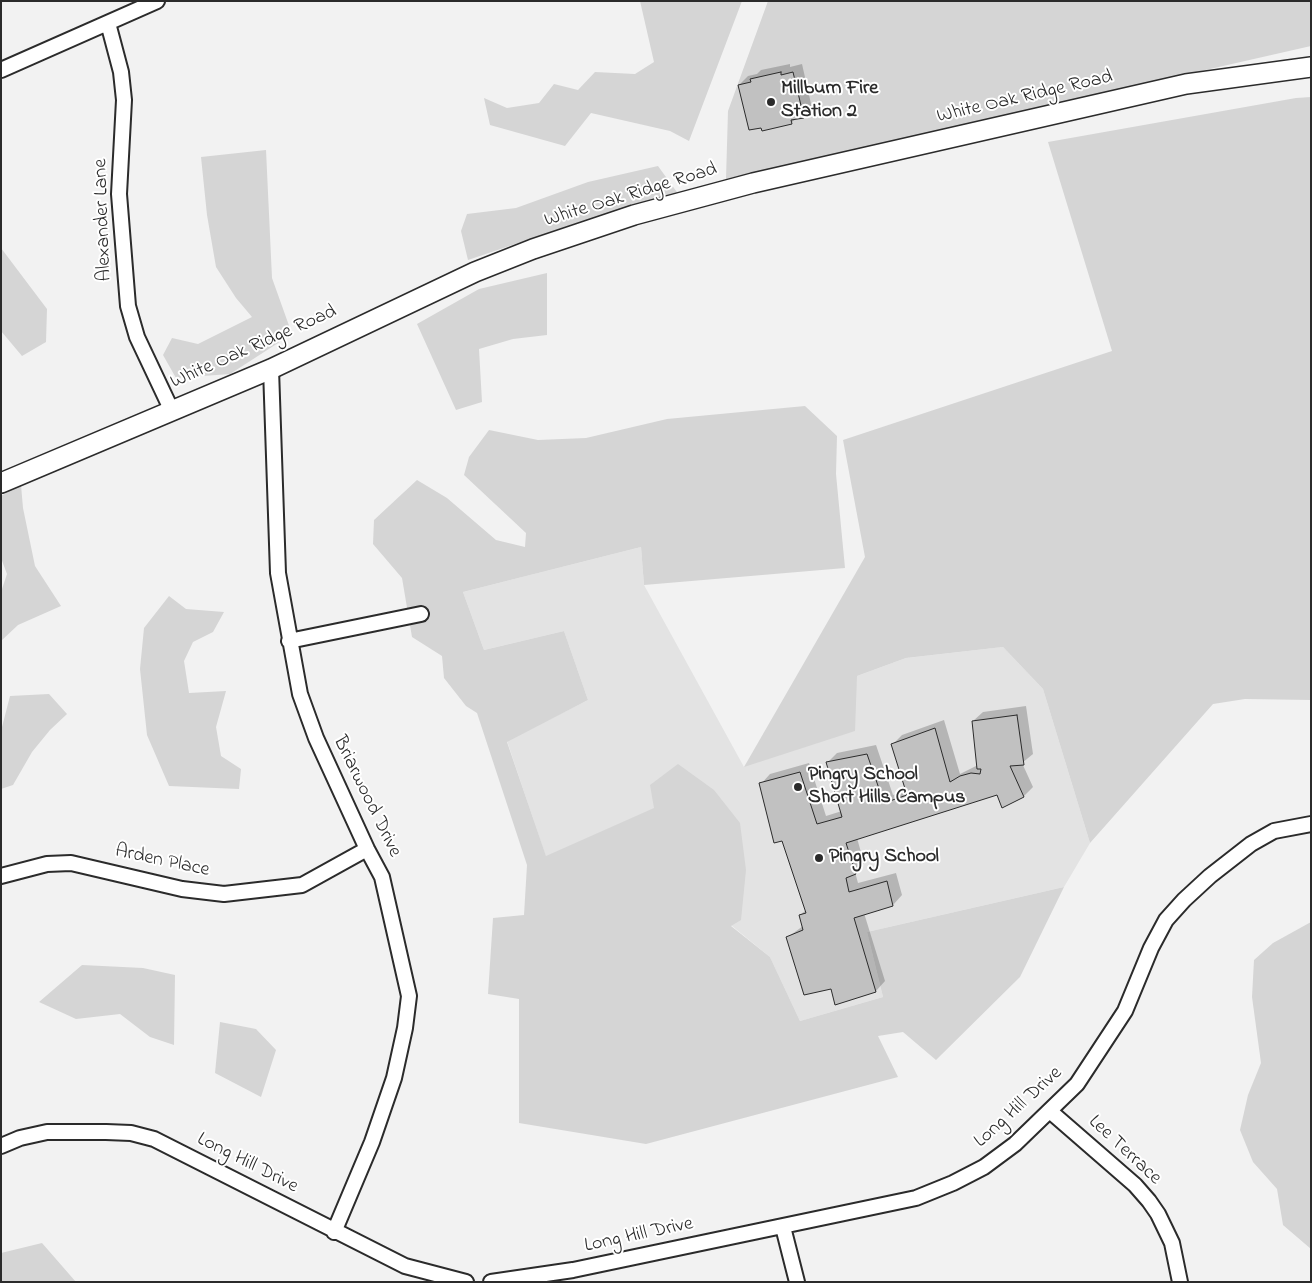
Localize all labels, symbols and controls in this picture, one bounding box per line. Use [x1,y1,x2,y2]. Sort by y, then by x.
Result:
street label: White Oak Ridge Road [935,66,1115,130]
place label: Millburn Fire Station 2 [781,78,878,125]
marker: Millburn Fire Station 2 [765,96,777,108]
street label: Alexander Lane [90,158,118,282]
street label: White Oak Ridge Road [542,158,720,234]
street label: White Oak Ridge Road [167,301,341,395]
street label: Briarwood Drive [326,732,406,862]
place label: Pingry School Short Hills Campus [808,764,966,811]
marker: Pingry School Short Hills Campus [792,781,804,793]
street label: Arden Place [113,840,211,884]
place label: Pingry School [829,846,939,870]
marker: Pingry School [813,852,825,864]
street label: Long Hill Drive [970,1062,1068,1154]
street label: Lee Terrace [1082,1111,1166,1191]
street label: Long Hill Drive [192,1128,302,1200]
street label: Long Hill Drive [583,1213,695,1259]

